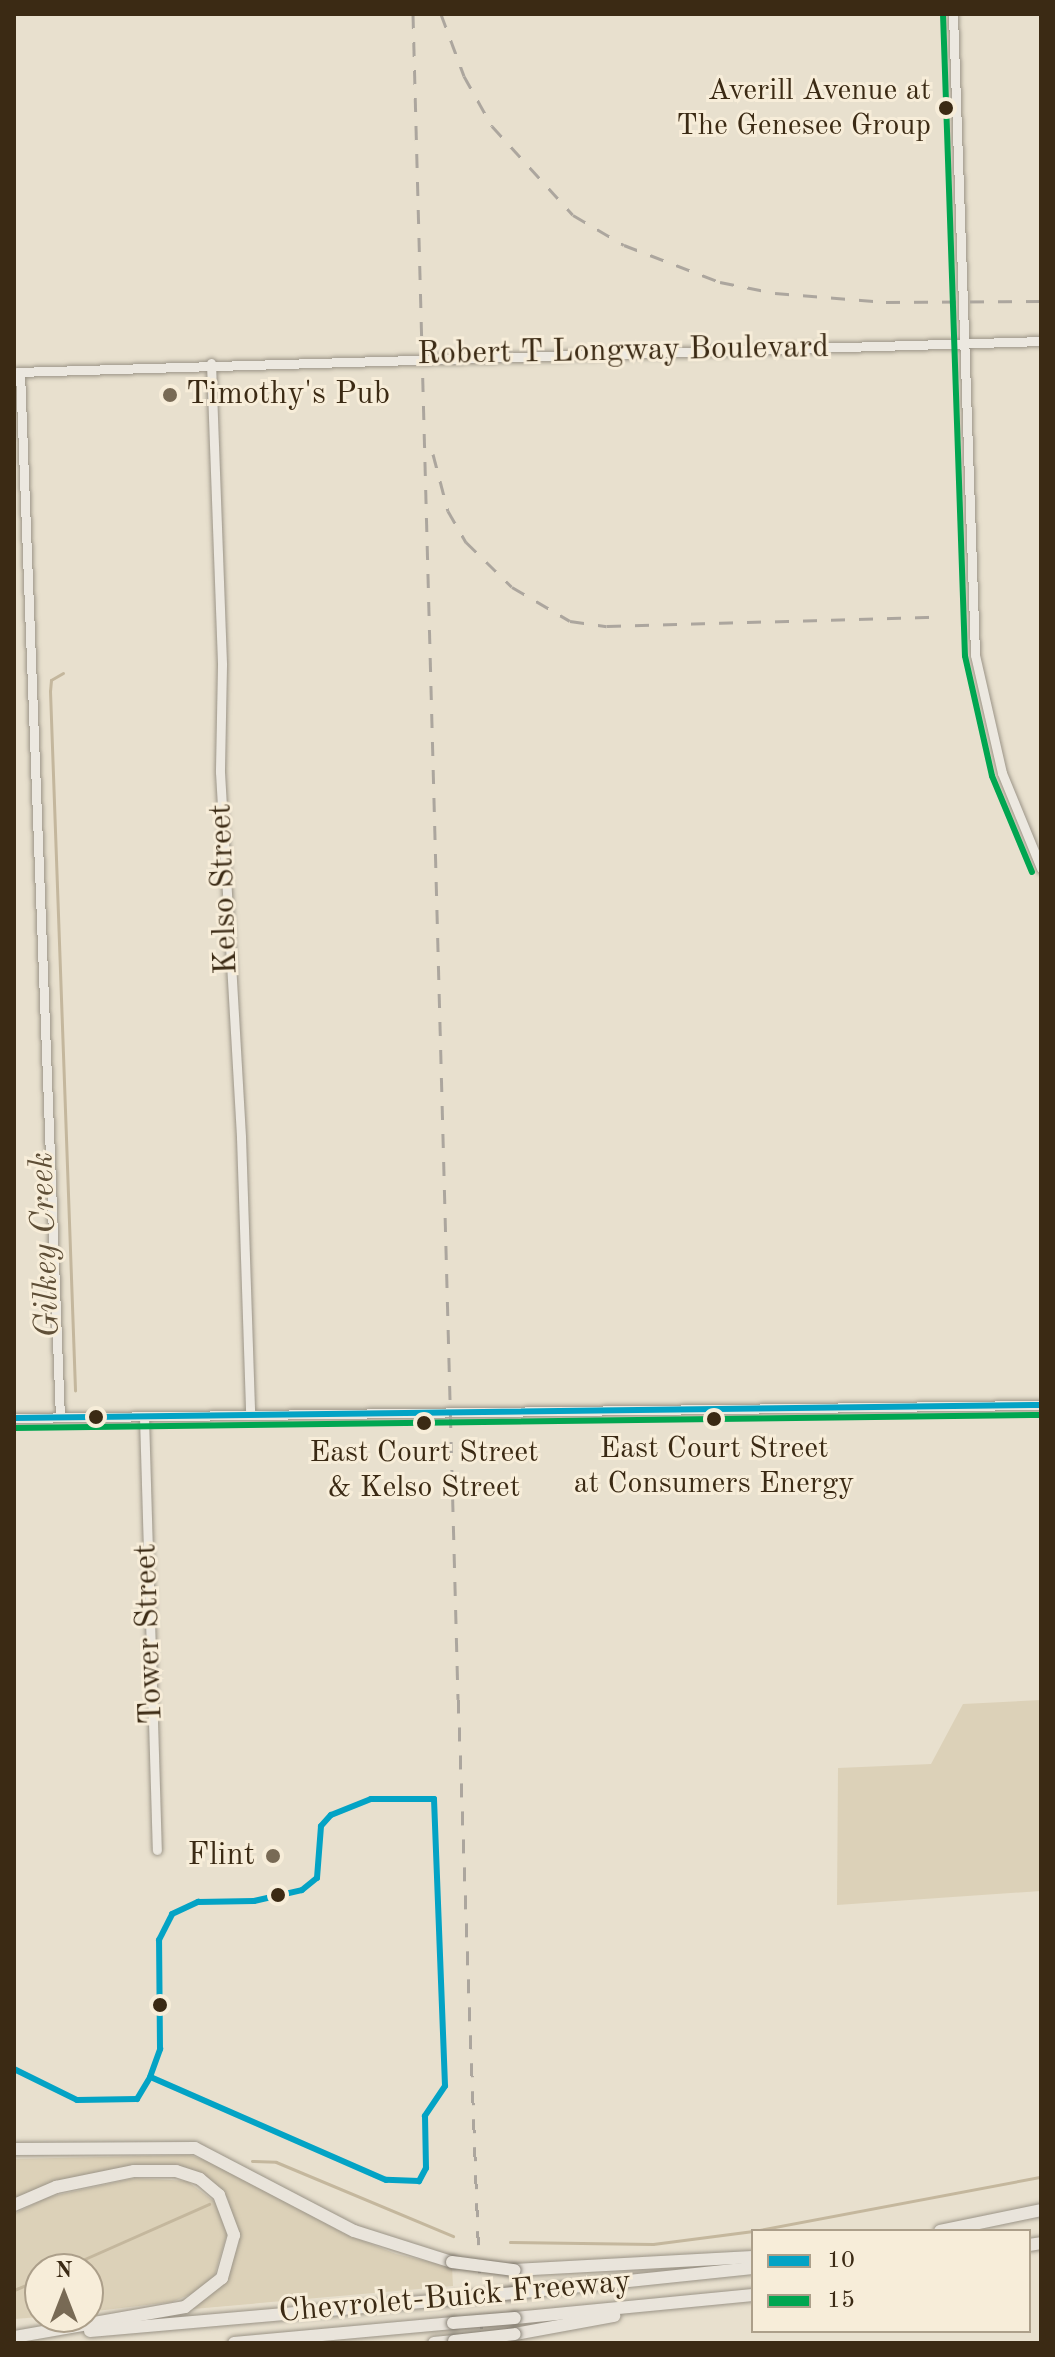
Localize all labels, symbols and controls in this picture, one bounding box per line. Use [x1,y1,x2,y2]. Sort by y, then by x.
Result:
place label: Averill Avenue at The Genesee Group [676,73,931,144]
marker: Averill Avenue at The Genesee Group [938,100,954,116]
street label: Robert T Longway Boulevard [417,329,829,375]
place label: Timothy's Pub [186,376,390,414]
marker: Timothy's Pub [161,386,179,404]
street label: Kelso Street [203,803,247,975]
water label: Gilkey Creek [22,1151,70,1339]
unlabelled marker [88,1409,104,1425]
marker: East Court Street at Consumers Energy [706,1411,722,1427]
marker: East Court Street & Kelso Street [416,1415,432,1431]
place label: East Court Street at Consumers Energy [574,1431,854,1502]
place label: East Court Street & Kelso Street [309,1435,539,1506]
street label: Tower Street [128,1543,172,1725]
place label: Flint [188,1837,255,1875]
marker: Flint [262,1845,284,1867]
unlabelled marker [270,1887,286,1903]
unlabelled marker [152,1997,168,2013]
legend [751,2229,1031,2333]
text: 10 [827,2249,855,2273]
north arrow [24,2253,104,2333]
text: N [56,2260,72,2282]
street label: Chevrolet-Buick Freeway [277,2263,633,2333]
text: 15 [827,2289,855,2313]

